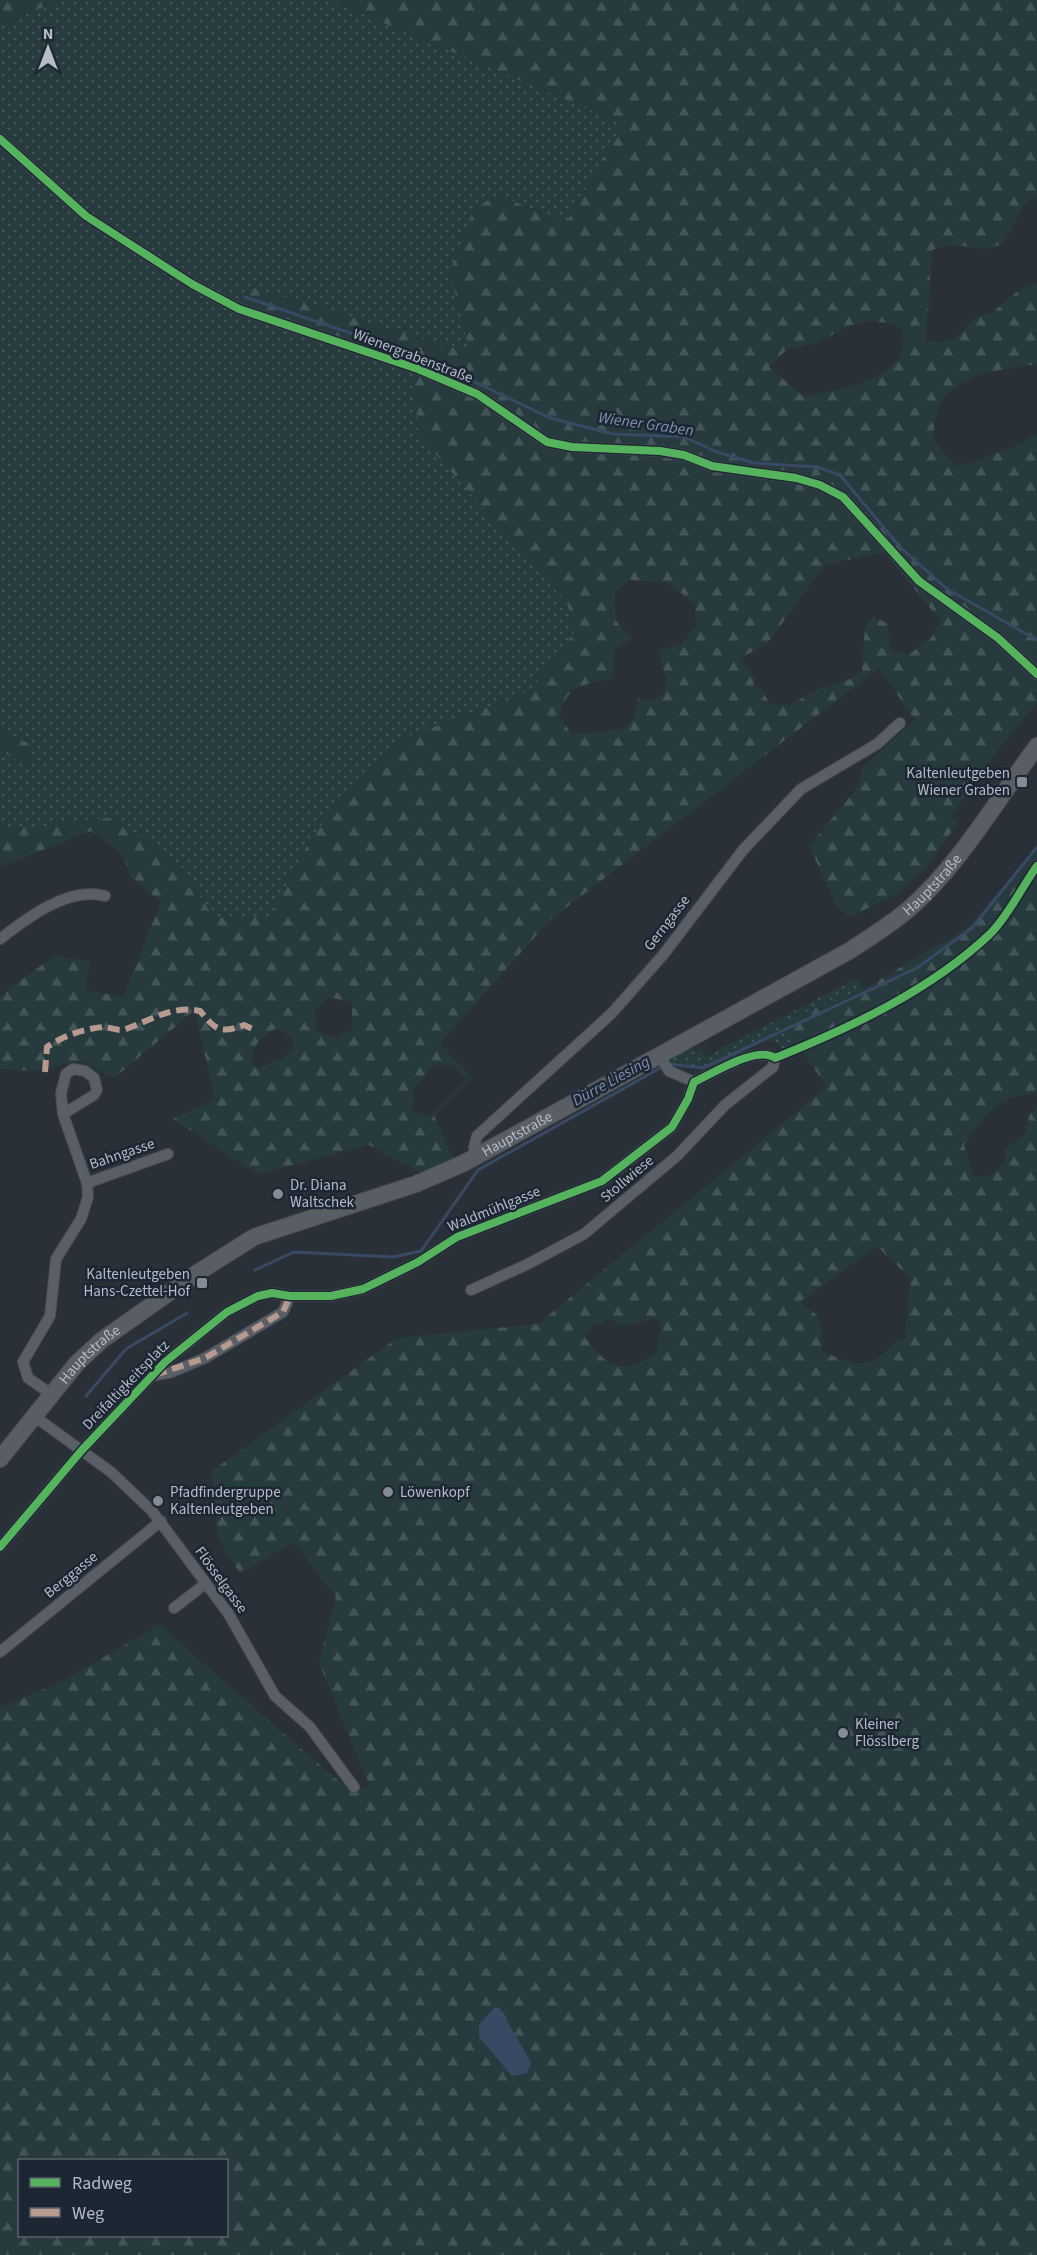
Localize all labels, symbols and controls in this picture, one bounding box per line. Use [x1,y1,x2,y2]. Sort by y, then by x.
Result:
north arrow [18,18,78,78]
text: N [43,23,53,45]
street label: Wienergrabenstraße [350,323,476,389]
water label: Wiener Graben [597,406,695,442]
place label: Kaltenleutgeben Wiener Graben [906,763,1010,801]
marker: Kaltenleutgeben Wiener Graben [1015,775,1029,789]
street label: Hauptstraße [898,849,967,921]
street label: Gerngasse [639,891,695,955]
water label: Dürre Liesing [568,1051,654,1111]
street label: Hauptstraße [478,1106,556,1162]
street label: Bahngasse [87,1133,157,1175]
street label: Stollwiese [596,1150,658,1208]
place label: Dr. Diana Waltschek [290,1175,355,1213]
street label: Waldmühlgasse [444,1181,544,1237]
marker: Dr. Diana Waltschek [271,1187,285,1201]
place label: Kaltenleutgeben Hans-Czettel-Hof [83,1264,191,1302]
marker: Kaltenleutgeben Hans-Czettel-Hof [195,1276,209,1290]
street label: Hauptstraße [54,1320,124,1388]
street label: Dreifaltigkeitsplatz [78,1335,174,1435]
place label: Pfadfindergruppe Kaltenleutgeben [170,1482,281,1520]
place label: Löwenkopf [400,1482,470,1503]
marker: Löwenkopf [381,1485,395,1499]
marker: Pfadfindergruppe Kaltenleutgeben [151,1494,165,1508]
street label: Flösselgasse [190,1542,252,1618]
street label: Berggasse [40,1547,102,1603]
place label: Kleiner Flösslberg [855,1714,920,1752]
marker: Kleiner Flösslberg [836,1726,850,1740]
legend [18,2159,228,2237]
text: Radweg [72,2171,132,2196]
text: Weg [72,2201,104,2226]

